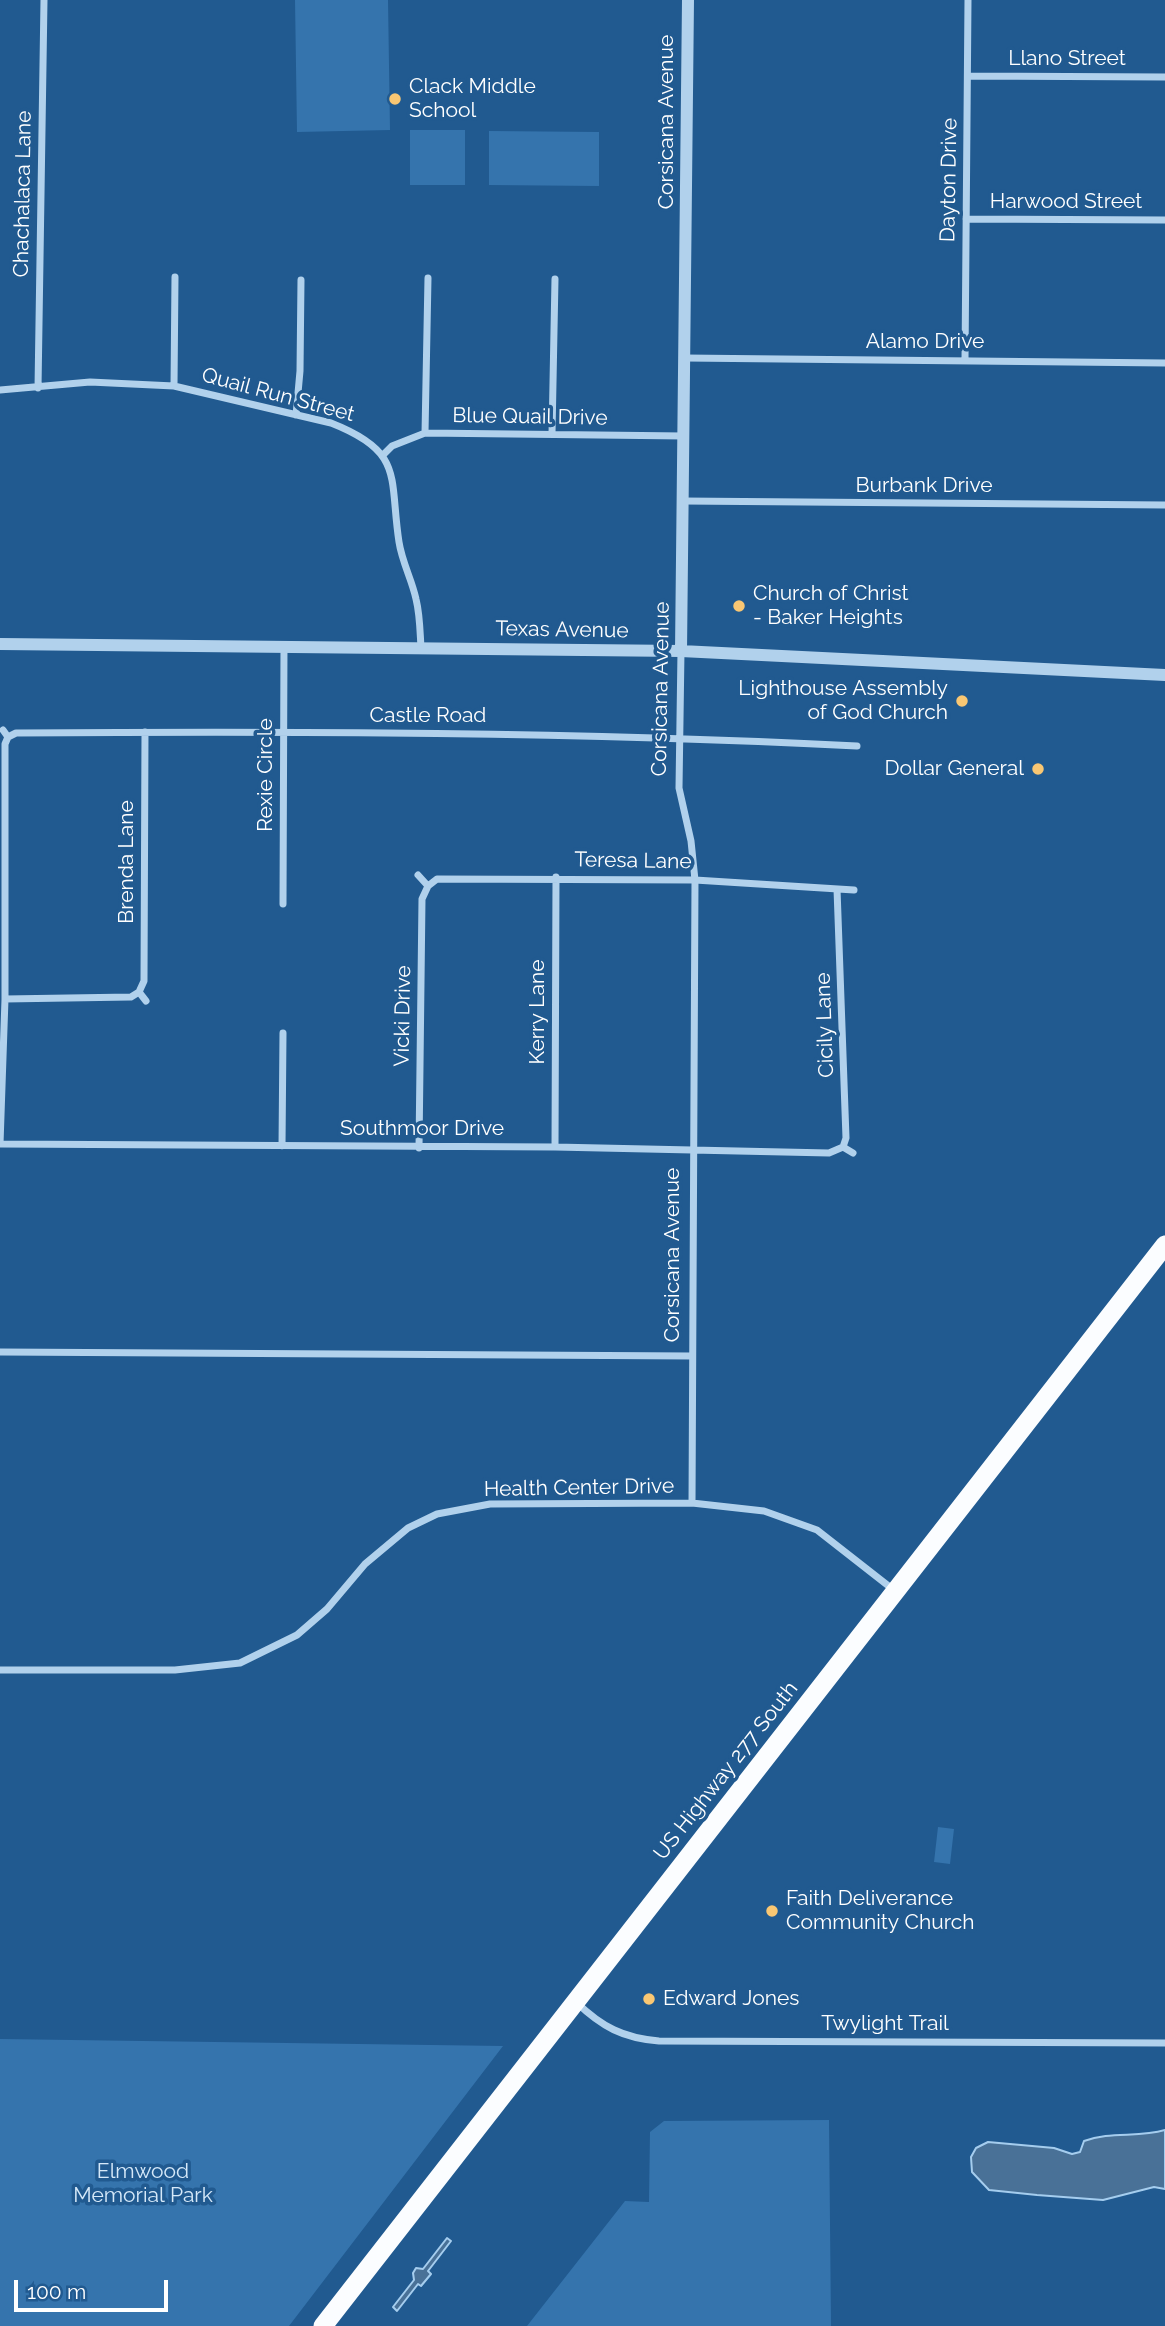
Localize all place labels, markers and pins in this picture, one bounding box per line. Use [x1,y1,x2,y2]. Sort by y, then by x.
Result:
place label: Clack Middle School [409,74,536,124]
marker: Clack Middle School [387,91,403,107]
place label: Church of Christ - Baker Heights [753,581,909,631]
marker: Church of Christ - Baker Heights [731,598,747,614]
place label: Lighthouse Assembly of God Church [738,676,948,726]
marker: Lighthouse Assembly of God Church [954,693,970,709]
place label: Dollar General [884,756,1024,782]
marker: Dollar General [1030,761,1046,777]
place label: Faith Deliverance Community Church [786,1886,974,1936]
marker: Faith Deliverance Community Church [764,1903,780,1919]
place label: Edward Jones [663,1986,799,2012]
marker: Edward Jones [641,1991,657,2007]

